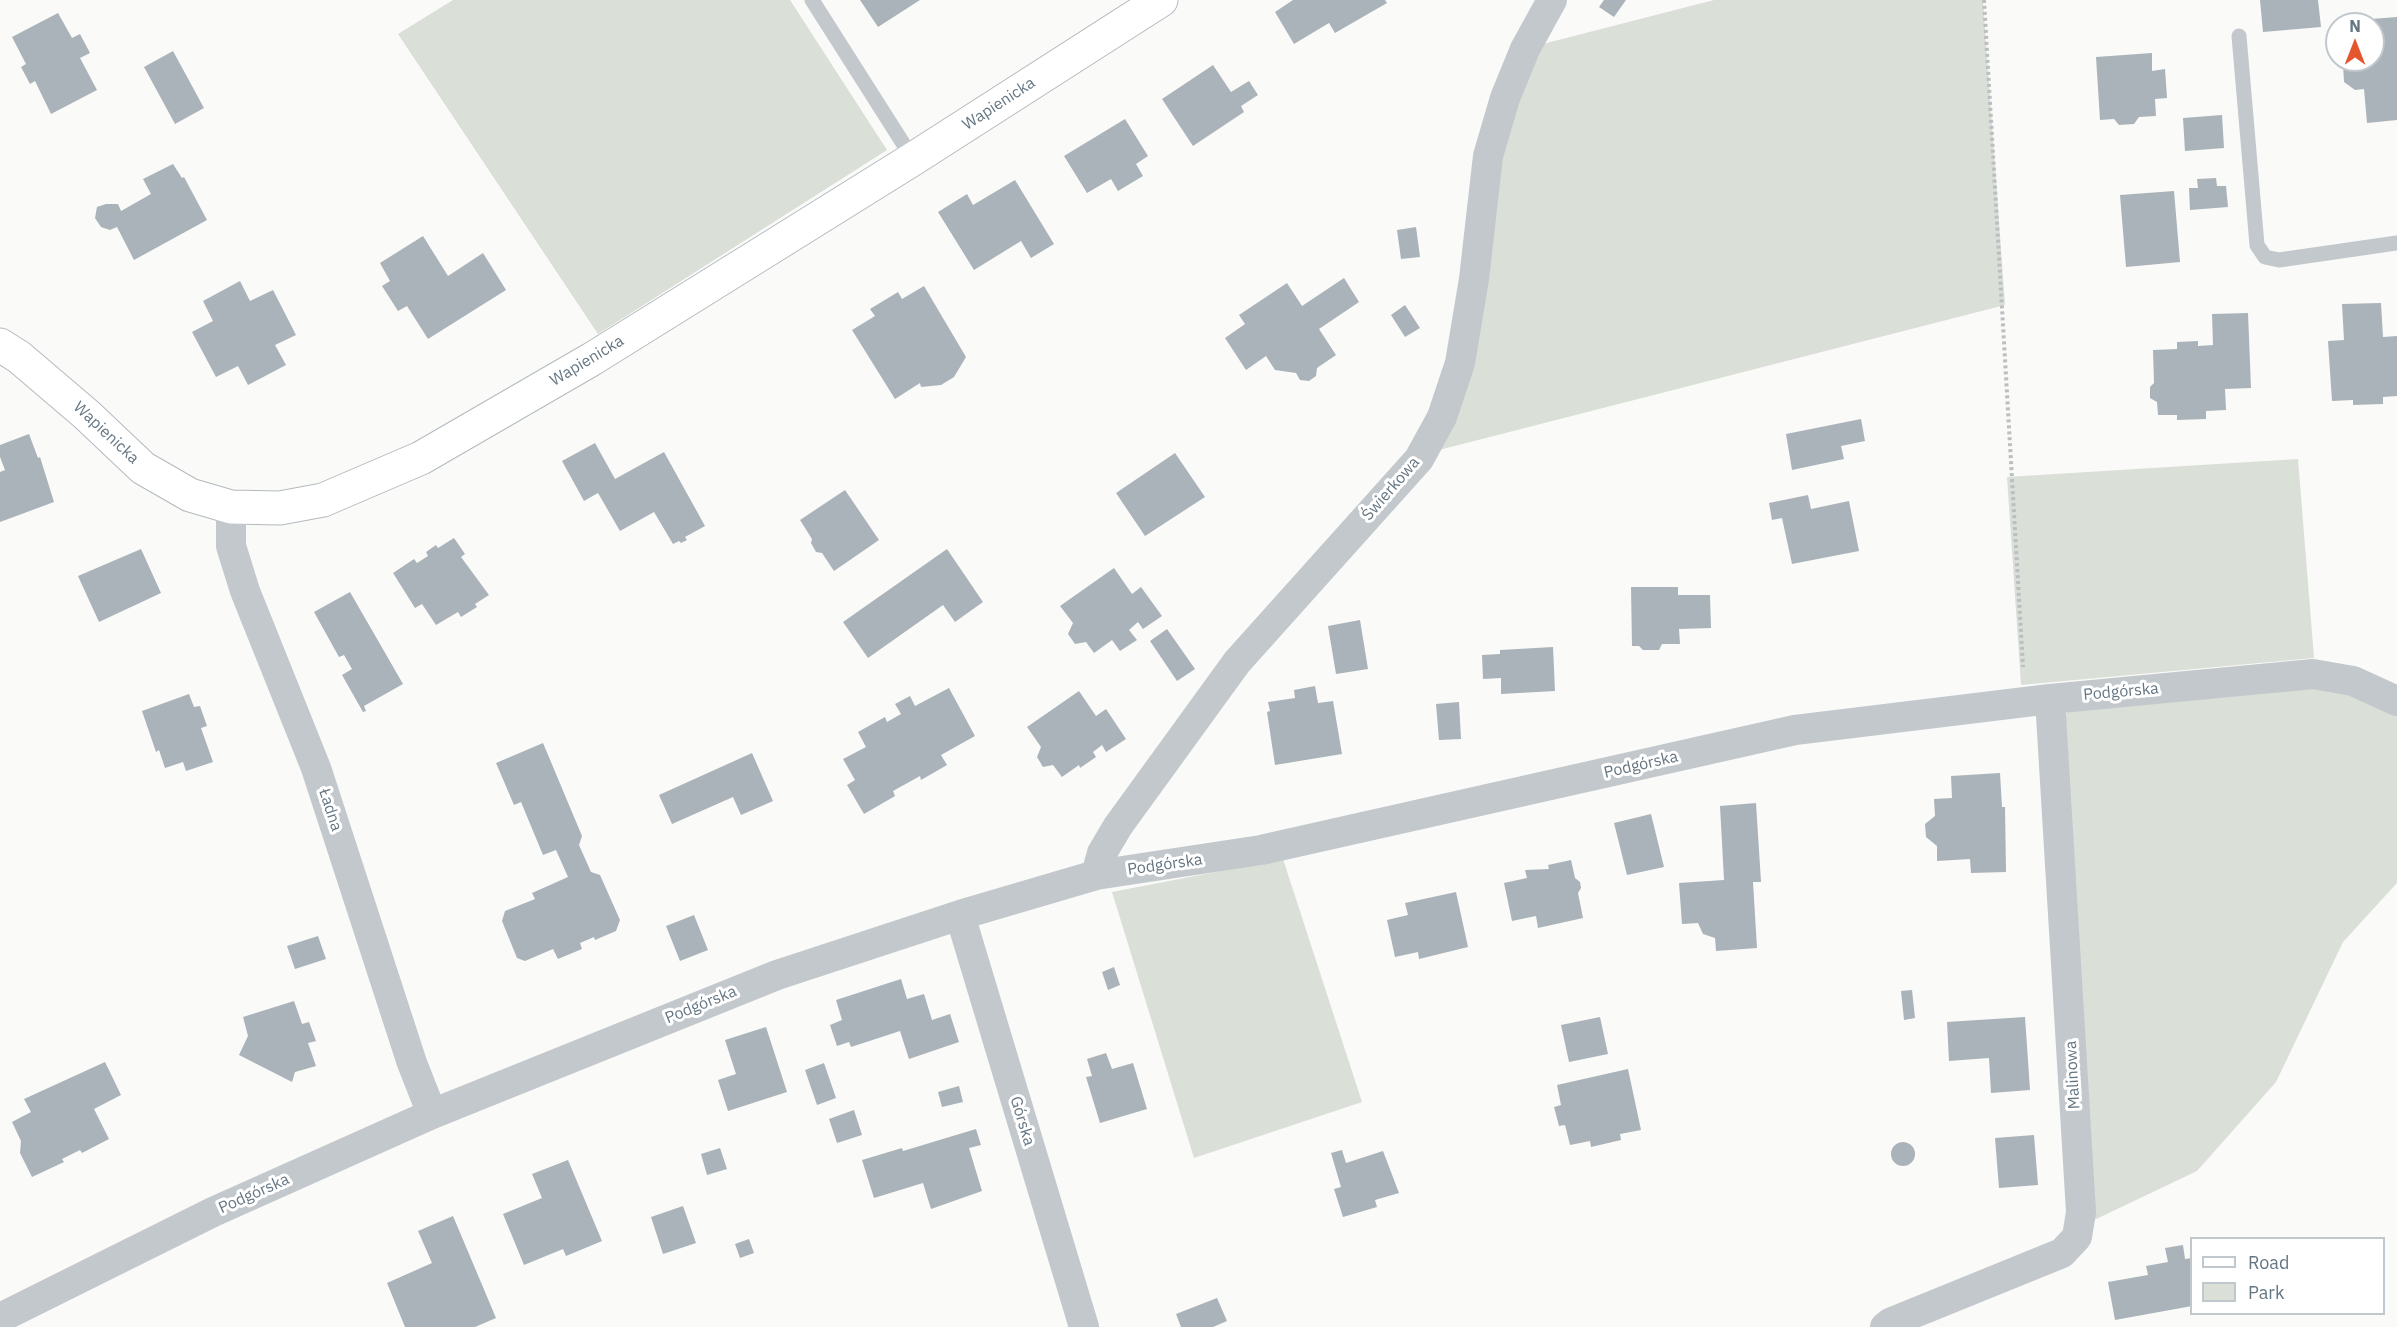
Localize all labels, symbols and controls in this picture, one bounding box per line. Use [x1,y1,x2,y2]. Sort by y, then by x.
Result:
north arrow [2325,12,2385,72]
text: N [2349,16,2361,36]
street label: Wapienicka [959,73,1039,135]
street label: Wapienicka [547,331,627,391]
street label: Wapienicka [69,398,143,468]
street label: Świerkowa [1358,453,1424,525]
street label: Podgórska [2083,679,2159,705]
street label: Podgórska [1602,747,1680,783]
street label: Ładna [314,786,346,834]
street label: Podgórska [1126,850,1204,880]
street label: Podgórska [662,982,740,1028]
street label: Malinowa [2062,1040,2084,1110]
street label: Górska [1005,1094,1039,1148]
street label: Podgórska [216,1170,292,1218]
legend [2190,1237,2385,1315]
text: Road [2248,1251,2289,1274]
text: Park [2248,1281,2284,1304]

